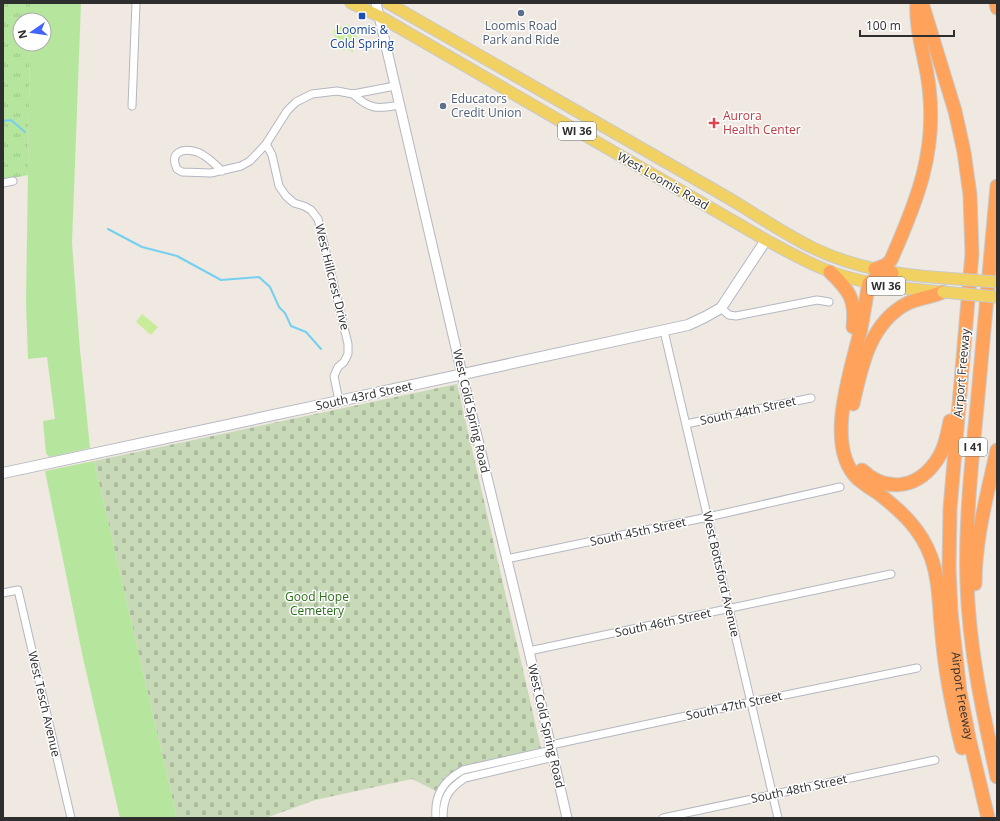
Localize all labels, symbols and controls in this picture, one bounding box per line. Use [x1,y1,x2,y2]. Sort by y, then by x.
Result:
marker: Loomis Road Park and Ride [516,8,526,18]
marker: Loomis & Cold Spring [357,11,367,21]
north arrow [12,12,52,52]
scale bar [860,12,954,38]
place label: Loomis Road Park and Ride [482,17,560,48]
text: 100 m [866,17,901,34]
place label: Loomis & Cold Spring [330,21,394,52]
text: N [13,28,30,40]
place label: Educators Credit Union [451,90,522,121]
marker: Educators Credit Union [438,101,448,111]
place label: Aurora Health Center [723,107,801,138]
marker: Aurora Health Center [708,117,720,129]
road number: WI 36 [558,122,596,140]
street label: West Loomis Road [614,147,712,214]
street label: West Hillcrest Drive [311,222,354,332]
road number: WI 36 [867,277,905,295]
street label: Airport Freeway [949,327,974,418]
street label: West Cold Spring Road [449,347,494,475]
street label: South 43rd Street [314,377,414,414]
street label: South 44th Street [698,392,798,429]
road number: I 41 [959,438,987,456]
street label: West Bottsford Avenue [699,509,744,639]
street label: South 45th Street [588,513,688,550]
park label: Good Hope Cemetery [285,588,349,619]
street label: South 46th Street [613,604,713,641]
street label: West Tesch Avenue [24,649,65,759]
street label: Airport Freeway [948,651,978,742]
street label: West Cold Spring Road [524,662,569,790]
street label: South 47th Street [684,687,784,724]
street label: South 48th Street [749,770,849,807]

